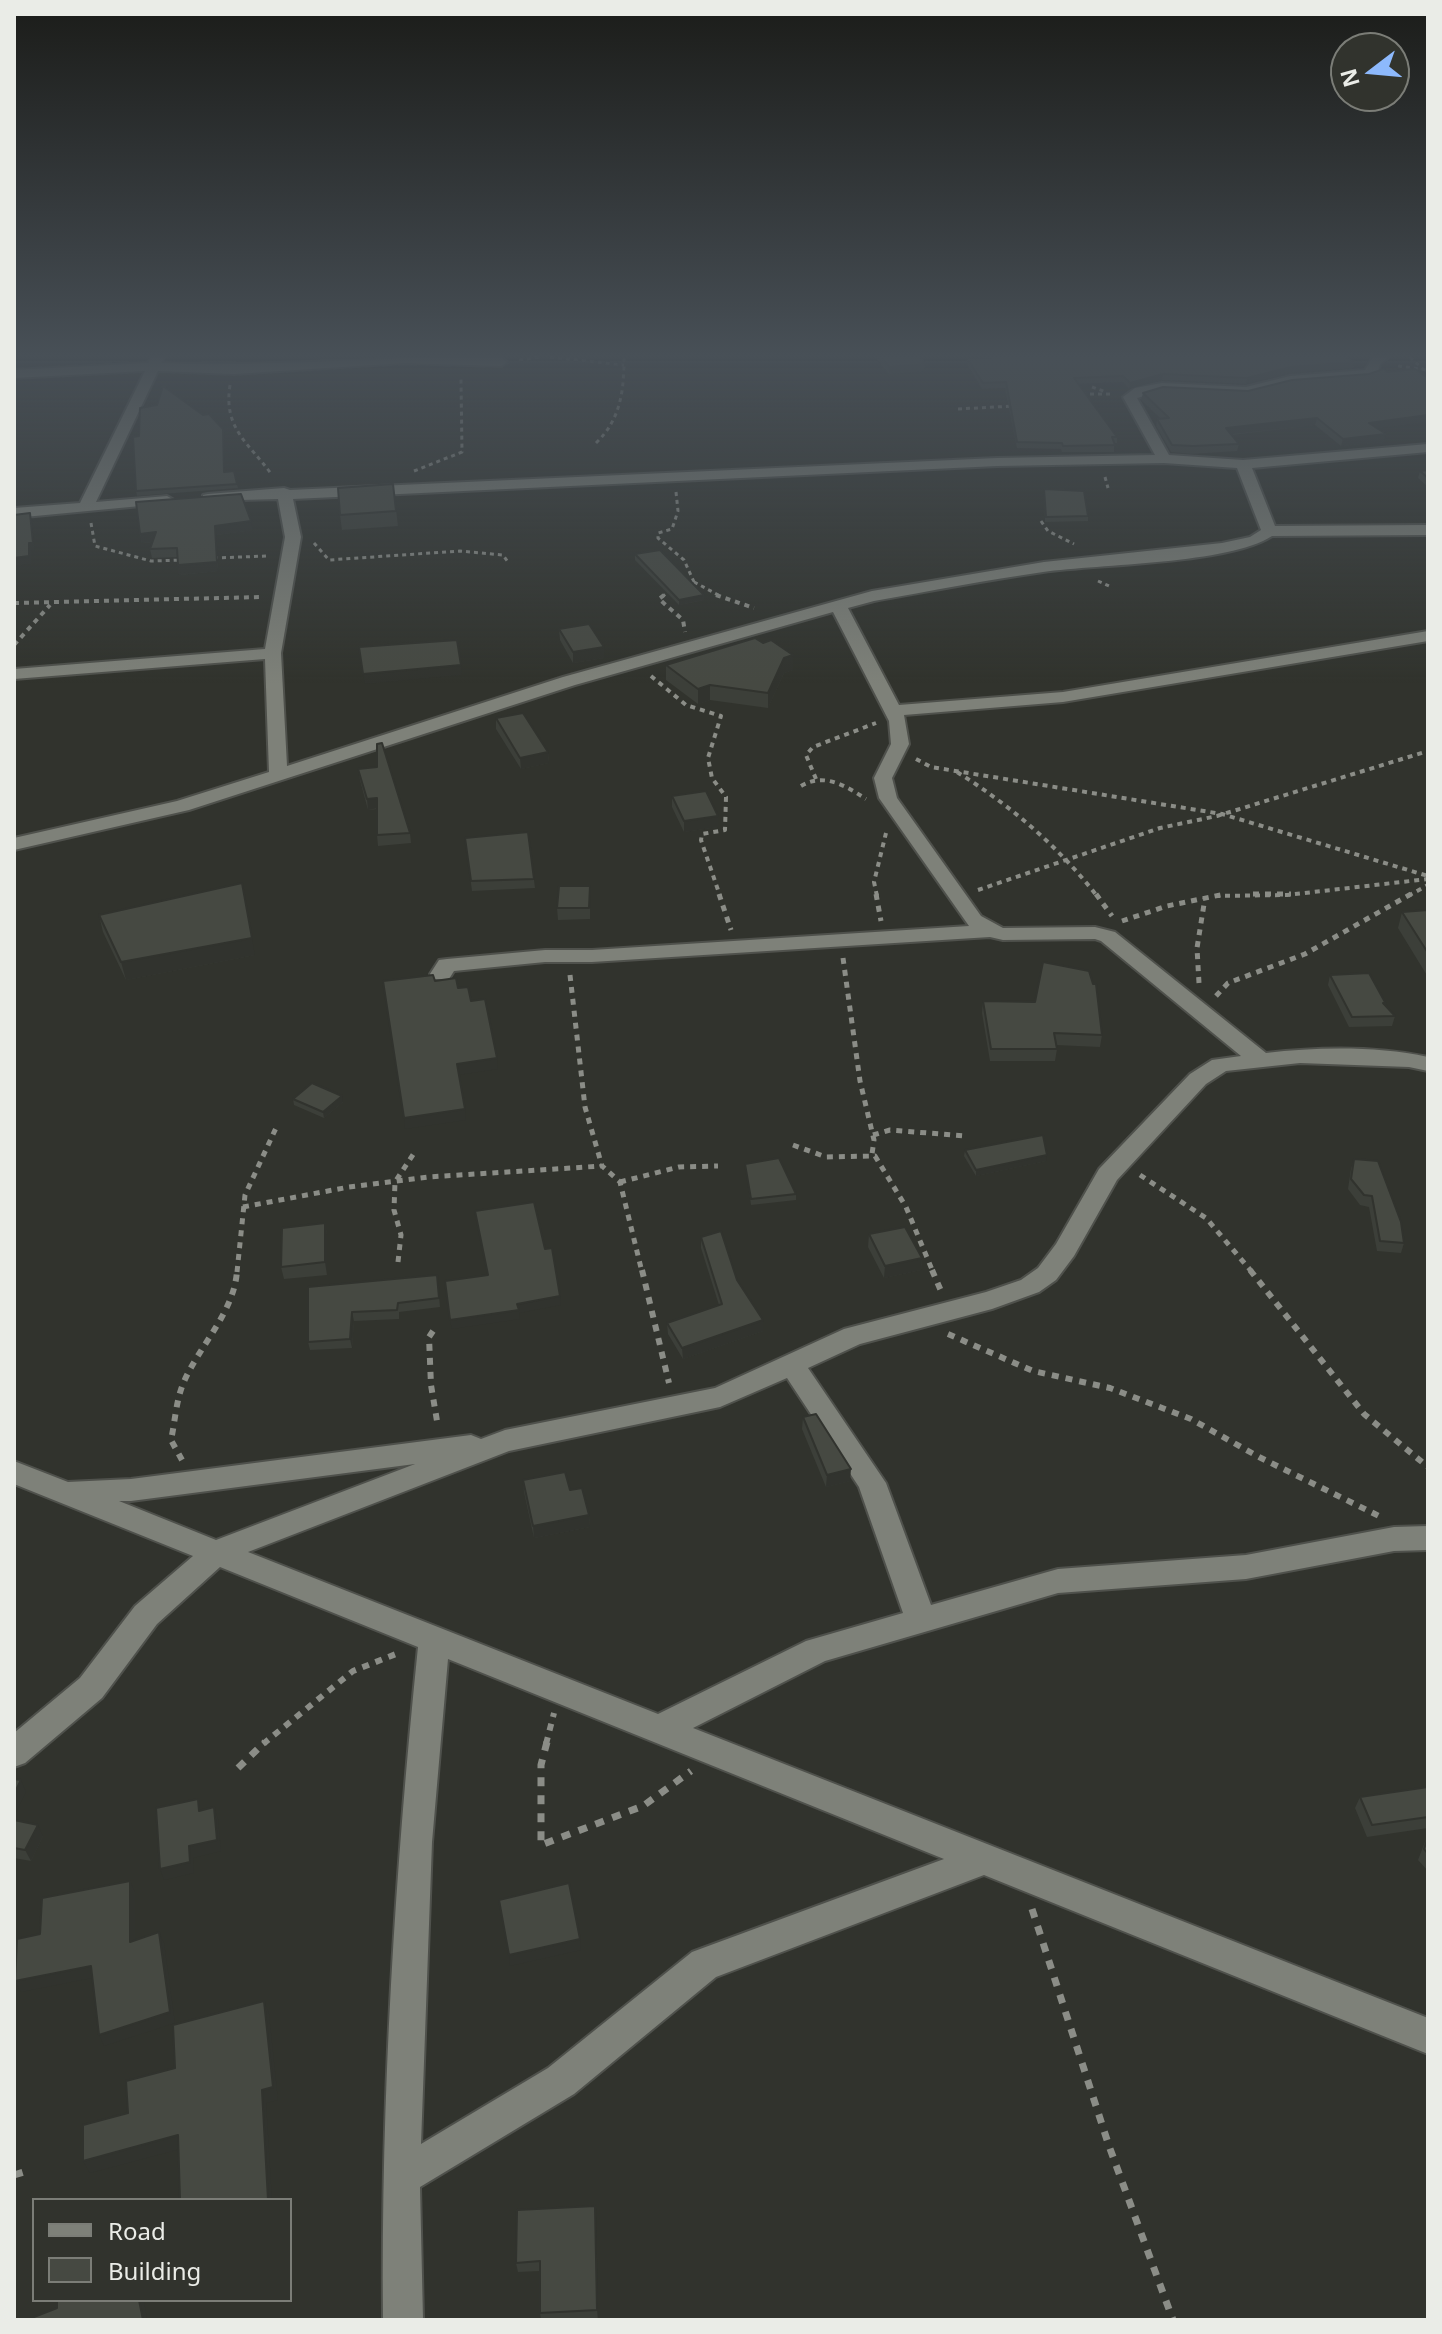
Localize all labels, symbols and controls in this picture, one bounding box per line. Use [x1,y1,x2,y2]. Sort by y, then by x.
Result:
north arrow [1330,32,1410,112]
text: N [1332,65,1366,91]
legend [32,2198,292,2302]
text: Road [108,2214,166,2247]
text: Building [108,2254,201,2287]

